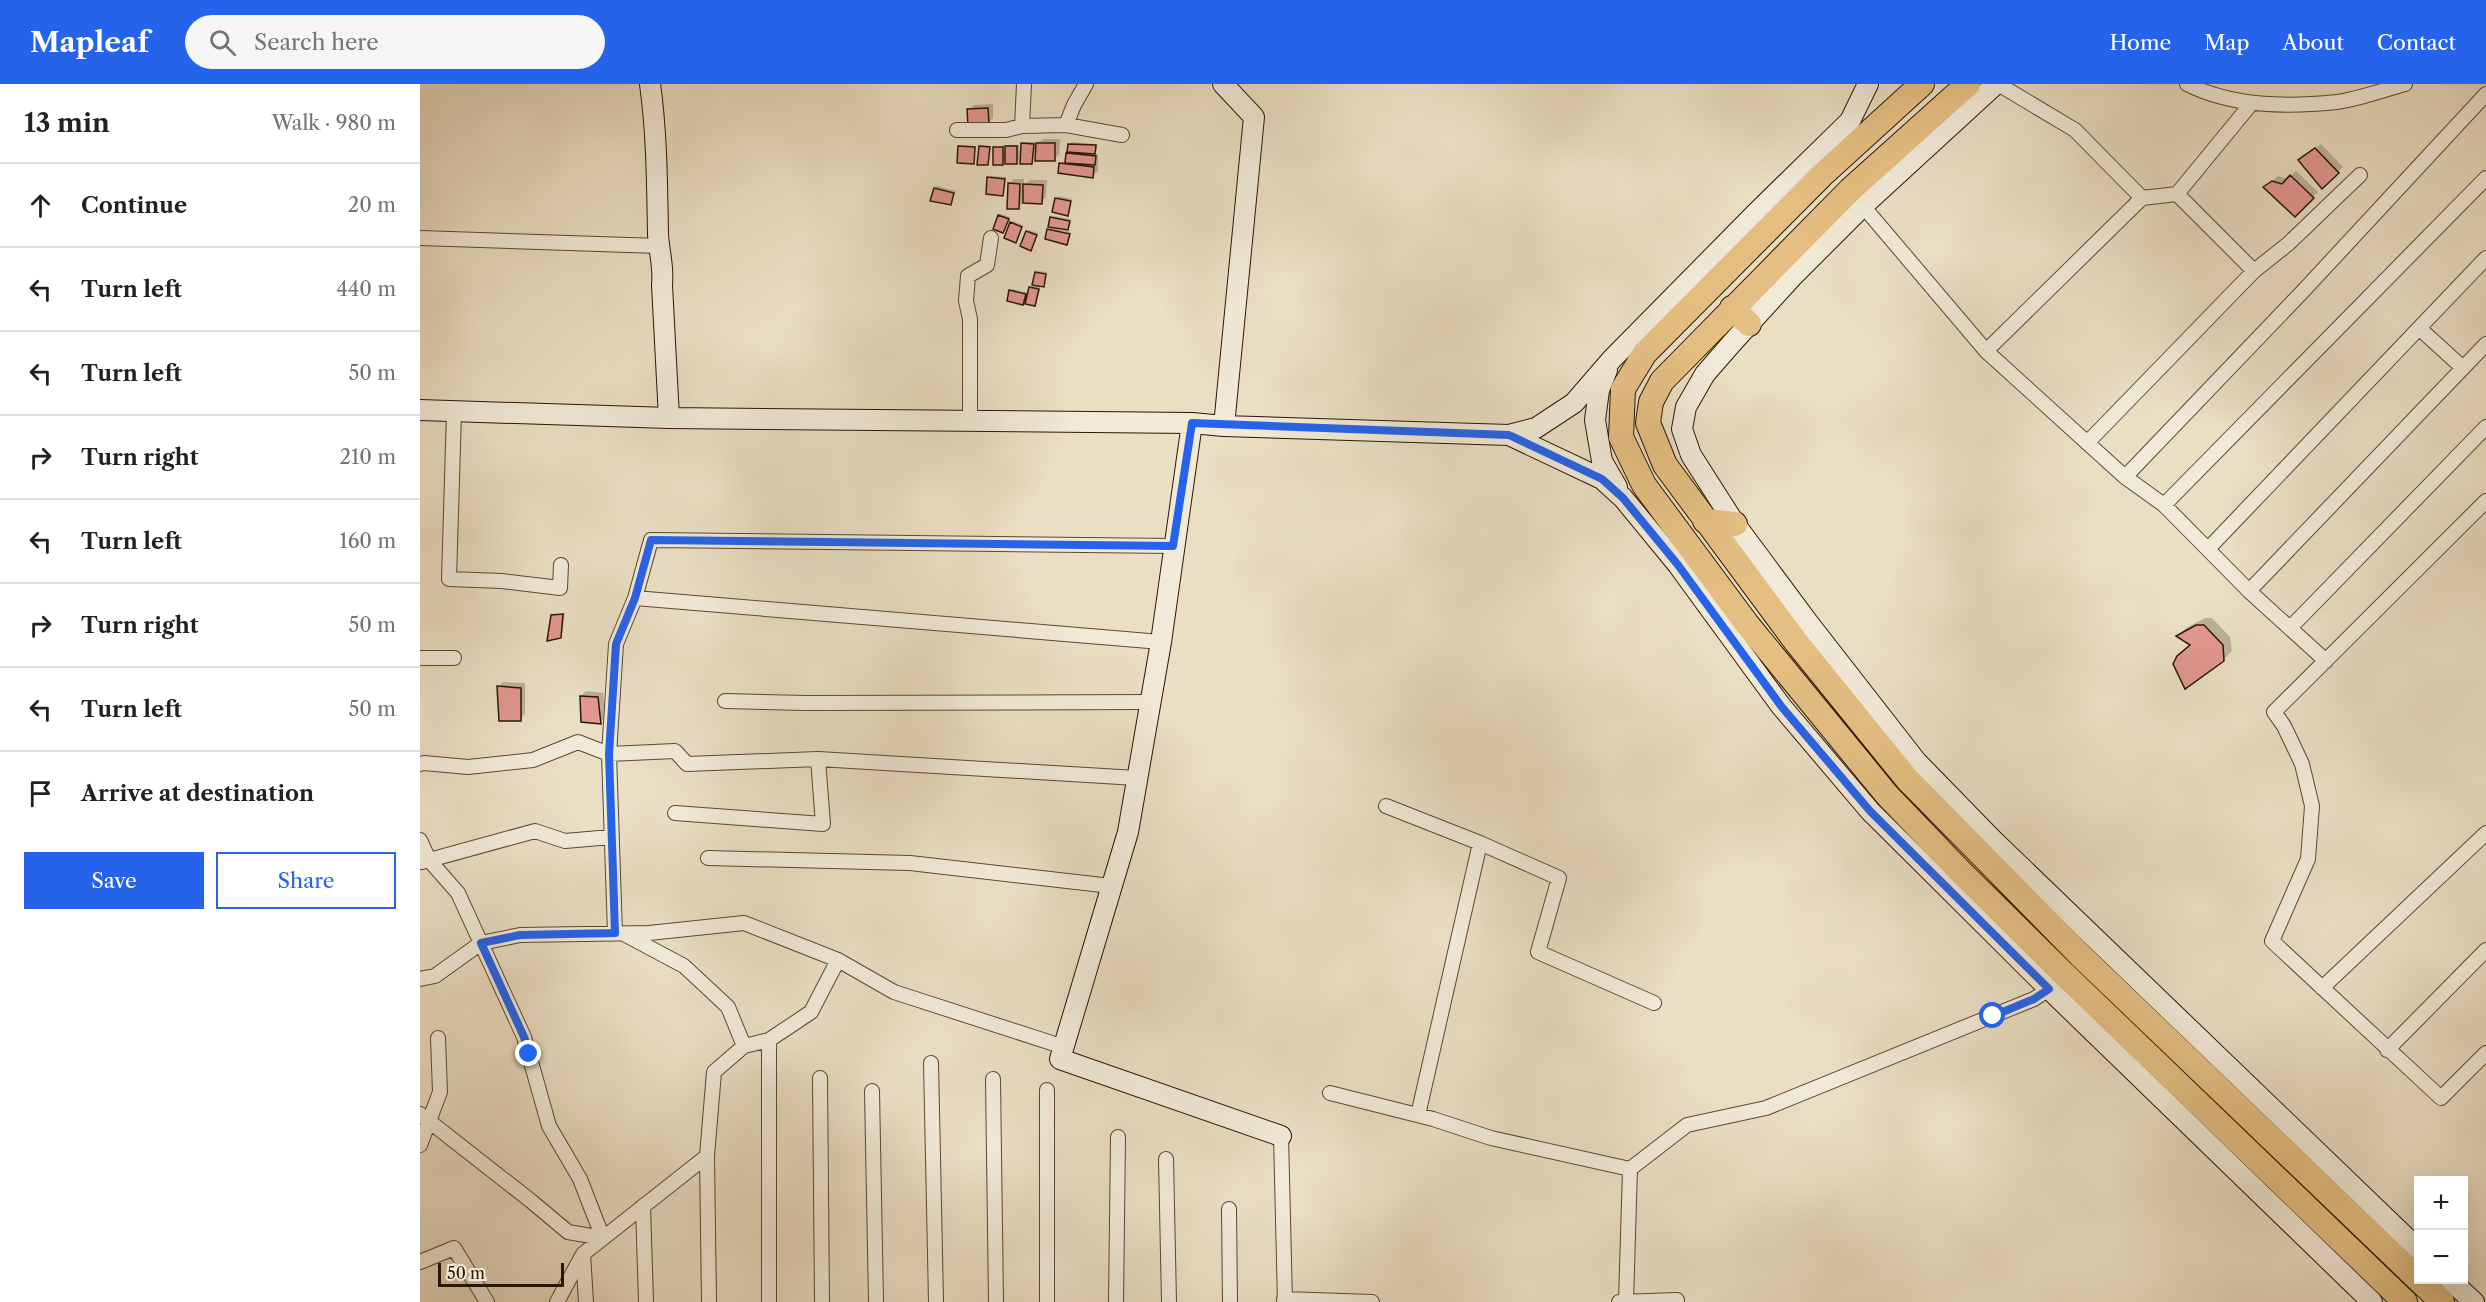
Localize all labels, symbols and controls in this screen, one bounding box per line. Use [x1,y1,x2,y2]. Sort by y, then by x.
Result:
search box [185,15,605,69]
text: Mapleaf [30,25,149,59]
icon: search [206,26,239,59]
text: Search here [254,29,379,56]
text: Home [2110,30,2171,55]
text: Map [2204,30,2249,55]
text: About [2282,30,2344,55]
text: Contact [2377,30,2456,55]
text: 13 min [24,107,110,139]
text: Walk · 980 m [272,111,396,135]
icon: ahead [24,189,57,222]
text: Continue [81,192,187,219]
text: 20 m [348,193,396,217]
icon: left [24,273,57,306]
text: Turn left [81,276,182,303]
text: 440 m [336,277,396,301]
icon: left [24,357,57,390]
text: Turn left [81,360,182,387]
text: 50 m [349,361,396,385]
icon: right [24,441,57,474]
text: Turn right [81,444,199,471]
text: 210 m [339,445,396,469]
icon: left [24,525,57,558]
text: Turn left [81,528,182,555]
text: 160 m [339,529,396,553]
icon: right [24,609,57,642]
text: Turn right [81,612,199,639]
text: 50 m [349,613,396,637]
icon: left [24,693,57,726]
text: Turn left [81,696,182,723]
text: 50 m [349,697,396,721]
icon: arrive [24,777,57,810]
text: Arrive at destination [81,780,314,807]
button: Save [24,852,204,909]
button: Share [216,852,396,909]
route start [1979,1002,2005,1028]
route end [515,1040,541,1066]
map controls [2414,1176,2468,1284]
button: + [2414,1176,2468,1230]
button: − [2414,1230,2468,1284]
scale bar [438,1260,564,1288]
text: 50 m [447,1263,485,1283]

